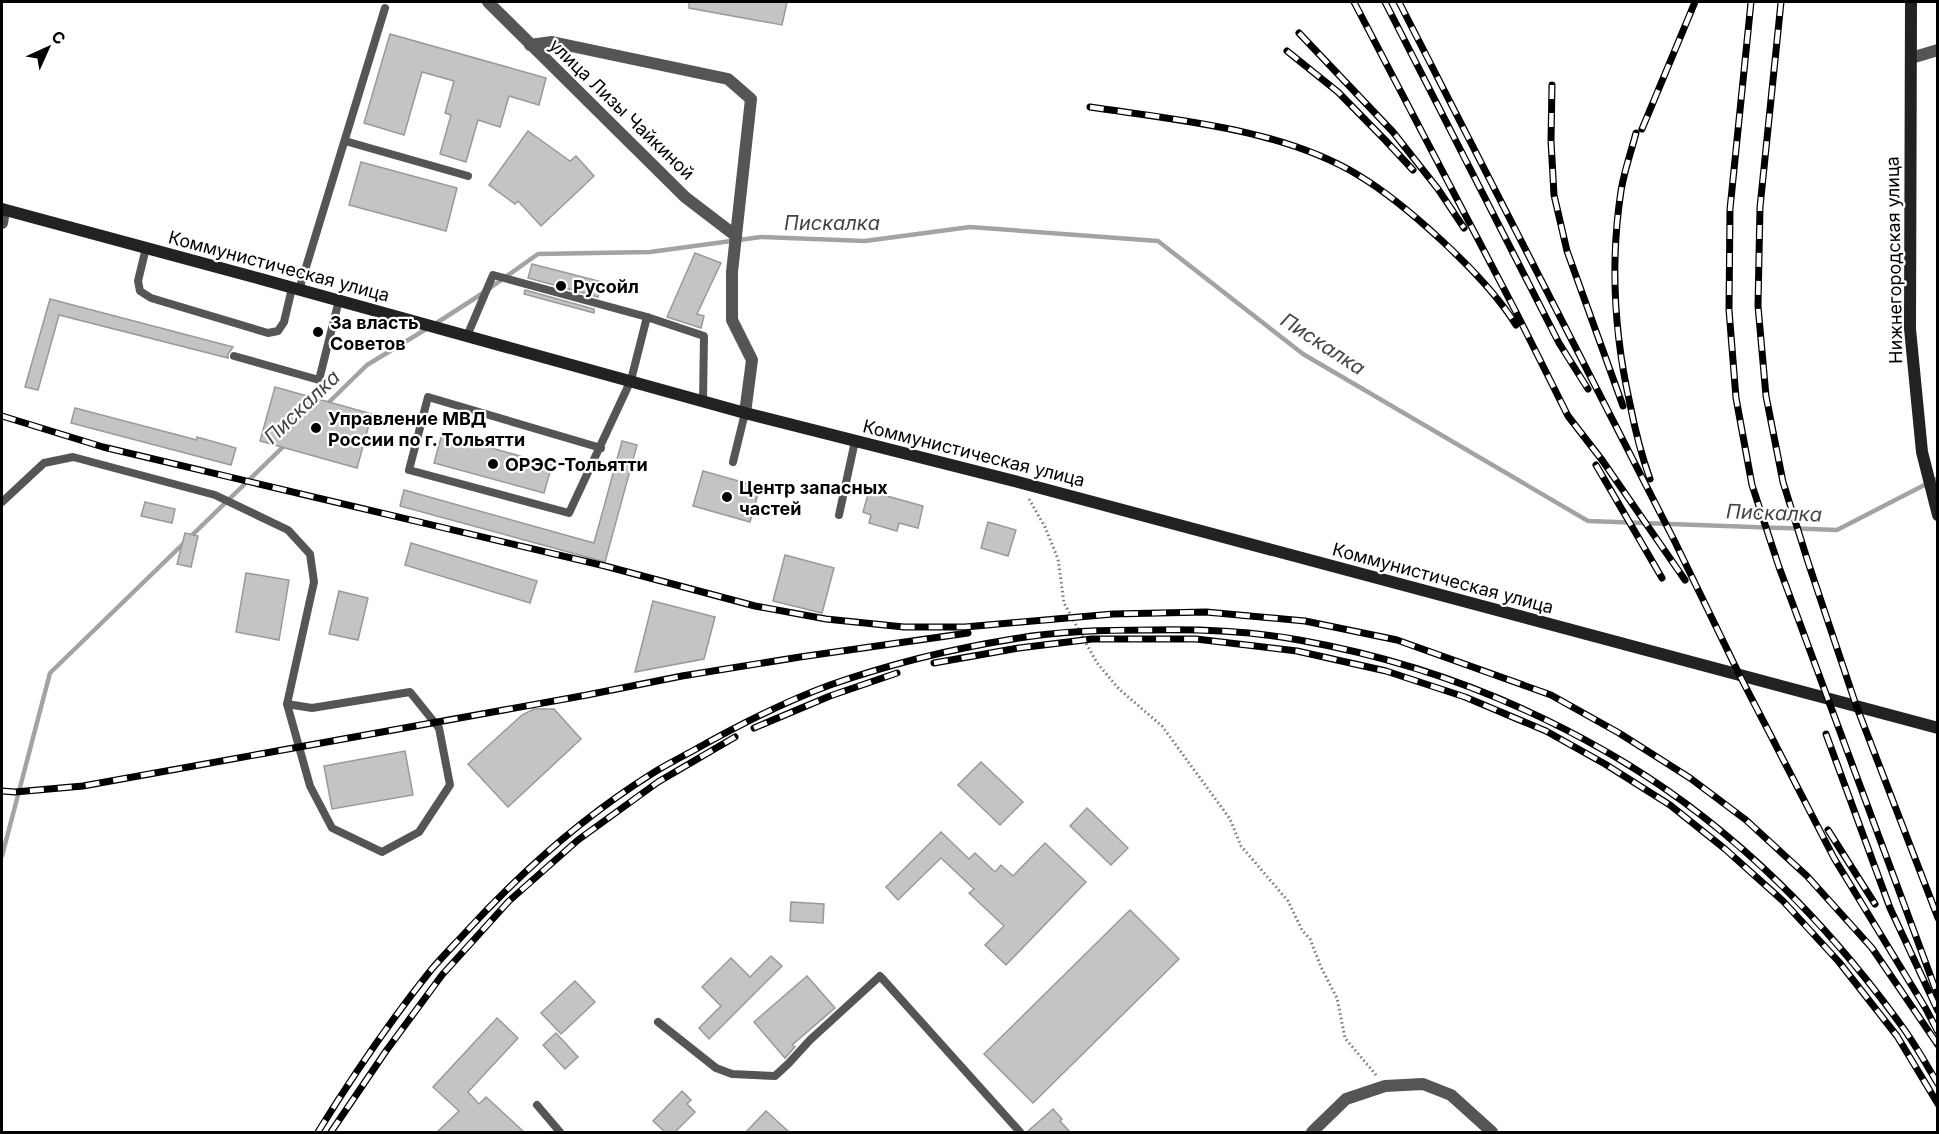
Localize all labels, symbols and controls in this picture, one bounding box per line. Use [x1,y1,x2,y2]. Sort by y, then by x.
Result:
north arrow [18,18,78,78]
text: С [47,26,70,49]
street label: улица Лизы Чайкиной [545,34,699,184]
street label: Нижнегородская улица [1882,156,1906,364]
water label: Пискалка [784,211,880,235]
street label: Коммунистическая улица [166,226,392,306]
place label: Русойл [573,276,639,297]
marker: Русойл [554,279,568,293]
water label: Пискалка [1276,308,1370,380]
place label: За власть Советов [330,312,419,354]
marker: За власть Советов [311,325,325,339]
water label: Пискалка [259,365,345,449]
place label: Управление МВД России по г. Тольятти [328,408,525,450]
street label: Коммунистическая улица [861,415,1087,491]
marker: Управление МВД России по г. Тольятти [309,421,323,435]
place label: ОРЭС-Тольятти [505,454,648,475]
marker: ОРЭС-Тольятти [486,457,500,471]
place label: Центр запасных частей [739,477,888,519]
marker: Центр запасных частей [720,490,734,504]
water label: Пискалка [1726,499,1822,527]
street label: Коммунистическая улица [1330,538,1556,618]

